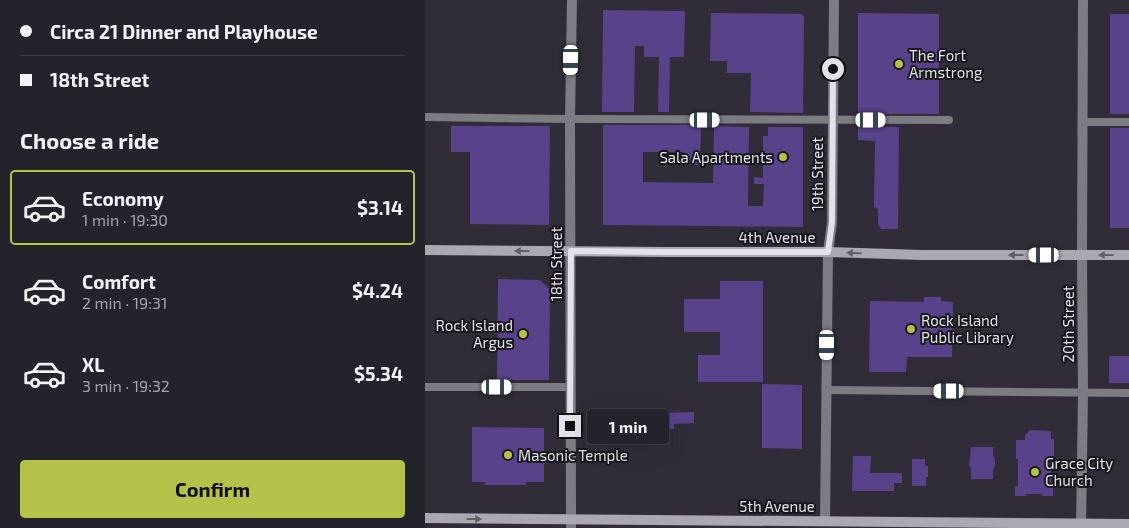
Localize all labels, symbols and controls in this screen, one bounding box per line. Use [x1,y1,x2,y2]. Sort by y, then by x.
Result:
text: Circa 21 Dinner and Playhouse [50,20,318,43]
car [563,45,578,75]
place label: The Fort Armstrong [909,46,983,81]
route start [822,58,844,80]
marker: The Fort Armstrong [893,58,905,70]
text: 18th Street [50,68,149,91]
car [690,113,720,128]
car [856,113,886,128]
text: Choose a ride [20,127,159,153]
street label: 19th Street [808,137,826,211]
place label: Sala Apartments [659,148,773,166]
marker: Sala Apartments [777,151,789,163]
icon: car [22,185,67,230]
text: Economy [82,187,164,210]
text: $3.14 [357,196,403,219]
text: 1 min · 19:30 [82,210,168,229]
street label: 18th Street [547,226,565,301]
street label: 4th Avenue [739,228,815,246]
one-way arrow [514,247,530,255]
one-way arrow [845,248,861,256]
car [1029,248,1059,263]
one-way arrow [1008,251,1024,259]
one-way arrow [1097,251,1113,259]
icon: car [22,268,67,313]
text: Comfort [82,270,156,293]
text: $4.24 [352,279,403,302]
street label: 20th Street [1059,285,1077,362]
text: 2 min · 19:31 [82,293,167,312]
place label: Rock Island Public Library [921,311,1014,346]
place label: Rock Island Argus [436,316,513,351]
marker: Rock Island Public Library [905,323,917,335]
marker: Rock Island Argus [517,328,529,340]
car [819,330,834,360]
icon: car [22,351,67,396]
text: XL [82,353,104,376]
text: $5.34 [354,362,403,385]
text: 3 min · 19:32 [82,376,170,395]
car [482,380,512,395]
car [934,384,964,399]
callout: 1 min [587,408,670,444]
route end [559,415,581,437]
text: 1 min [609,417,647,436]
place label: Masonic Temple [518,446,628,464]
marker: Masonic Temple [502,449,514,461]
place label: Grace City Church [1045,454,1113,489]
button: Confirm [20,460,405,518]
marker: Grace City Church [1029,466,1041,478]
street label: 5th Avenue [739,497,815,515]
one-way arrow [466,515,482,523]

